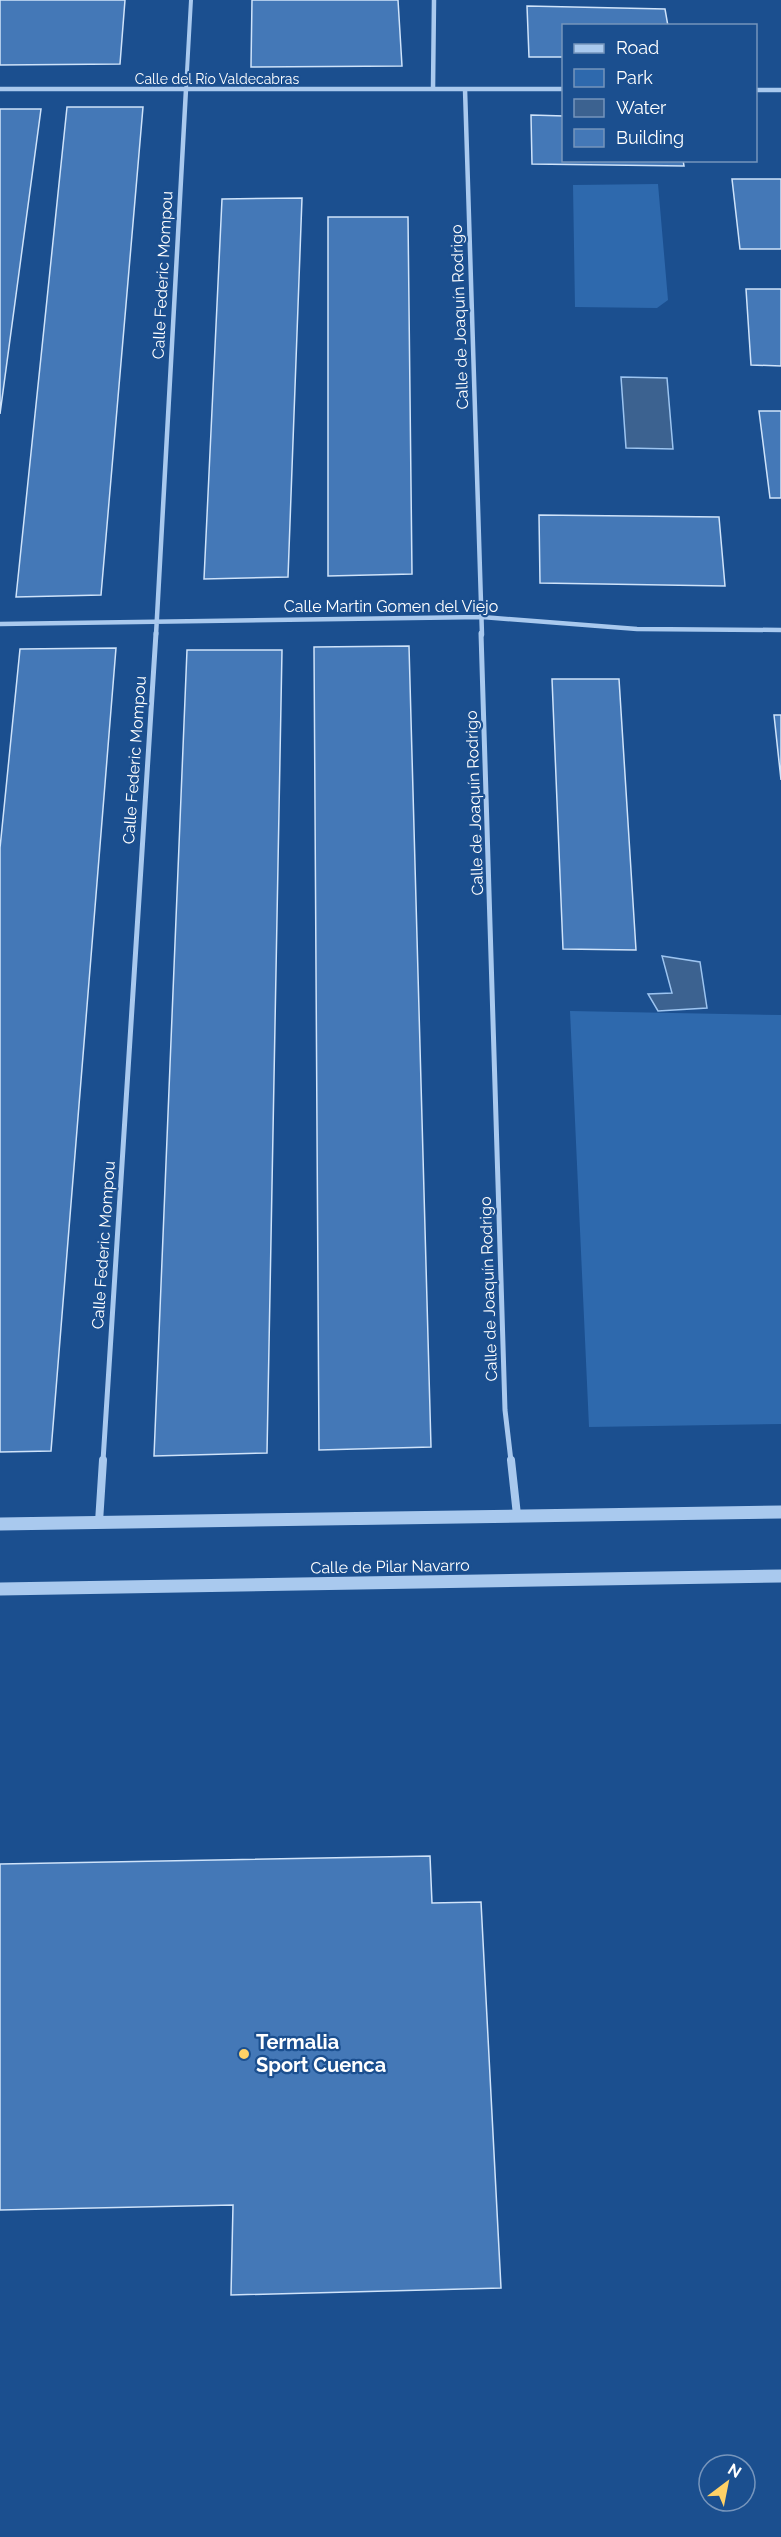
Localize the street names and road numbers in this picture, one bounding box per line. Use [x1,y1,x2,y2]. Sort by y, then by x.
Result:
street label: Calle del Río Valdecabras [135,71,299,87]
street label: Calle Federic Mompou [149,190,176,360]
street label: Calle de Joaquín Rodrigo [447,224,472,410]
street label: Calle Martin Gomen del Viejo [284,597,498,616]
street label: Calle Federic Mompou [119,675,150,845]
street label: Calle de Joaquín Rodrigo [462,710,487,896]
street label: Calle Federic Mompou [88,1160,119,1330]
street label: Calle de Joaquín Rodrigo [476,1196,501,1382]
street label: Calle de Pilar Navarro [310,1556,470,1577]

